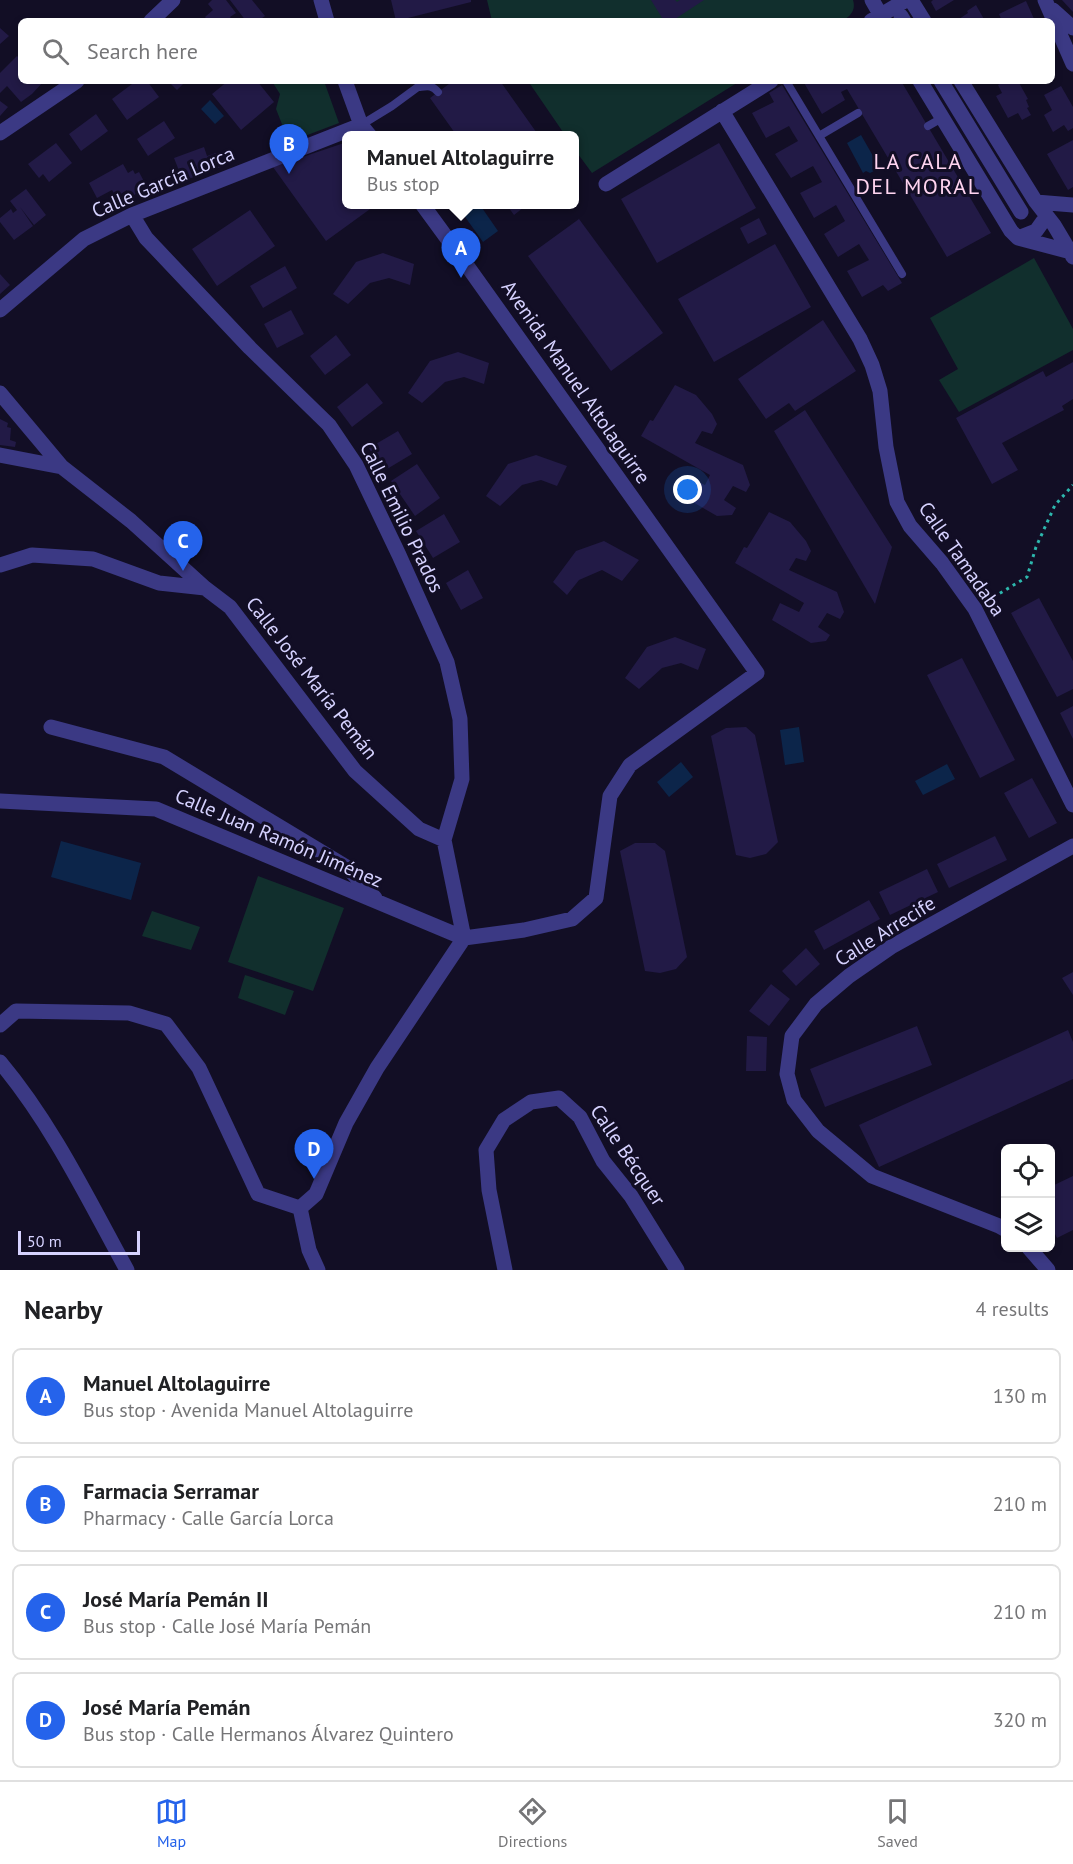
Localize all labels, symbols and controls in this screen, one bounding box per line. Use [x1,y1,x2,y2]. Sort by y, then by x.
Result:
search box [18,18,1055,84]
icon: search [39,35,72,68]
text: Search here [87,37,198,65]
pin: B [270,124,308,174]
popup [342,131,579,209]
street label: Calle García Lorca [88,140,238,224]
text: Manuel Altolaguirre [367,143,554,171]
district label: LA CALA DEL MORAL [855,147,981,200]
text: Bus stop [367,171,440,197]
pin: A [442,228,480,278]
street label: Avenida Manuel Altolaguirre [496,275,656,489]
street label: Calle Emilio Prados [354,437,450,597]
your location [673,475,702,504]
street label: Calle Tamadaba [913,497,1011,621]
pin: C [164,522,202,571]
street label: Calle José María Pemán [240,591,384,765]
street label: Calle Juan Ramón Jiménez [171,782,387,894]
street label: Calle Arrecife [830,890,940,972]
street label: Calle Bécquer [585,1099,672,1211]
pin: D [294,1130,334,1179]
map controls [1001,1144,1055,1252]
button: locate [1001,1144,1055,1198]
button: layers [1001,1198,1055,1252]
scale bar [18,1228,140,1256]
text: 50 m [27,1231,62,1251]
text: Nearby [24,1293,102,1326]
text: 4 results [976,1296,1049,1322]
text: Manuel Altolaguirre [83,1369,270,1397]
text: A [39,1383,52,1409]
text: 130 m [993,1383,1047,1409]
text: Bus stop · Avenida Manuel Altolaguirre [83,1397,413,1423]
text: Farmacia Serramar [83,1477,259,1505]
text: B [40,1491,51,1517]
text: 210 m [993,1491,1047,1517]
text: Pharmacy · Calle García Lorca [83,1505,334,1531]
text: José María Pemán II [83,1585,269,1613]
text: C [40,1599,51,1625]
text: 210 m [993,1599,1047,1625]
text: Bus stop · Calle José María Pemán [83,1613,371,1639]
text: José María Pemán [83,1693,250,1721]
text: D [39,1707,52,1733]
text: 320 m [993,1707,1047,1733]
text: Bus stop · Calle Hermanos Álvarez Quintero [83,1721,454,1747]
tab: Map [155,1795,188,1851]
tab: Directions [498,1795,567,1851]
tab: Saved [877,1795,918,1851]

